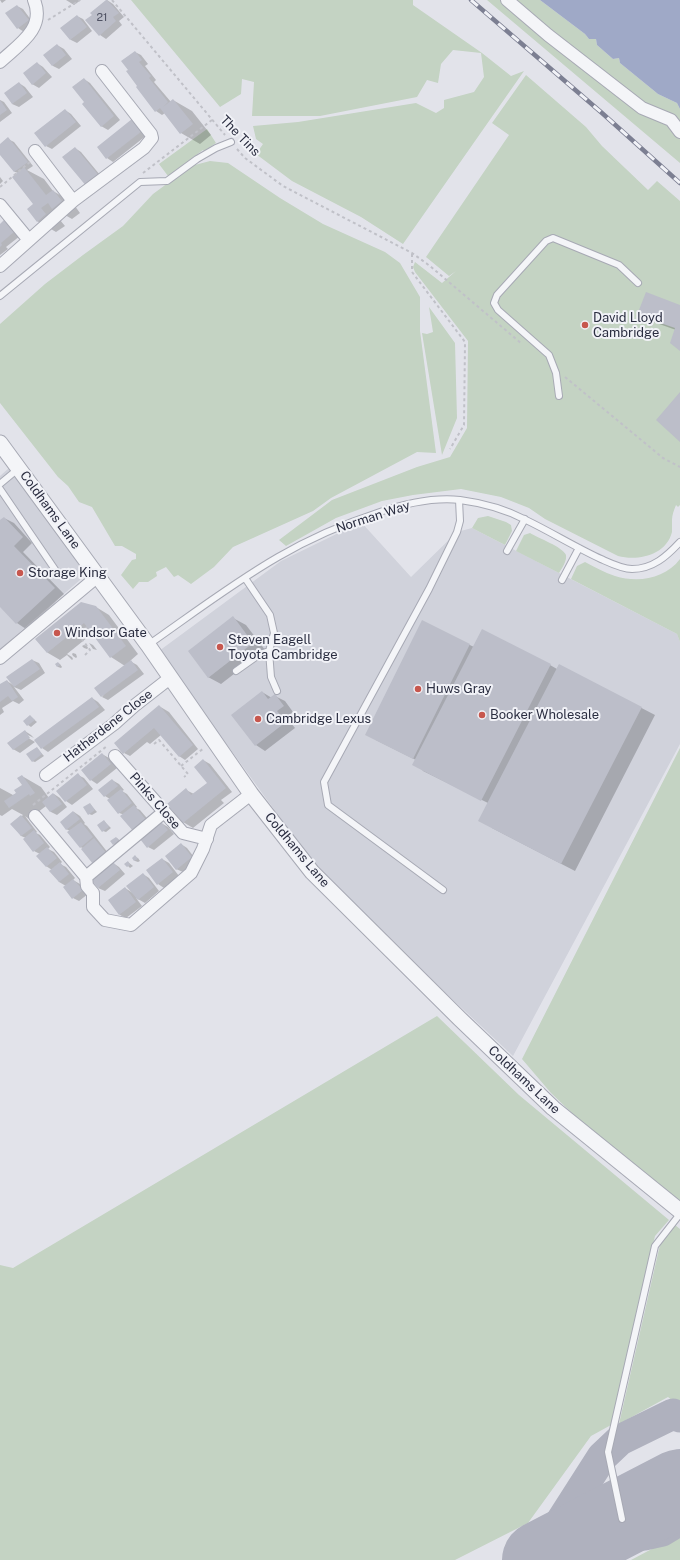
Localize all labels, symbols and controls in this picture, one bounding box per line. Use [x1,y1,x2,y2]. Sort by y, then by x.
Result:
house number: 21 [96,11,108,25]
street label: The Tins [217,112,263,160]
place label: David Lloyd Cambridge [593,310,663,341]
marker: David Lloyd Cambridge [580,320,590,330]
street label: Coldhams Lane [16,468,84,552]
street label: Norman Way [334,498,412,536]
place label: Storage King [28,565,107,581]
marker: Storage King [15,568,25,578]
place label: Windsor Gate [65,625,147,641]
marker: Windsor Gate [52,628,62,638]
place label: Steven Eagell Toyota Cambridge [228,632,338,663]
marker: Steven Eagell Toyota Cambridge [215,642,225,652]
place label: Huws Gray [426,681,492,697]
marker: Huws Gray [413,684,423,694]
street label: Hatherdene Close [60,686,156,766]
place label: Booker Wholesale [490,707,599,723]
marker: Booker Wholesale [477,710,487,720]
place label: Cambridge Lexus [266,711,371,727]
marker: Cambridge Lexus [253,714,263,724]
street label: Pinks Close [126,770,184,832]
street label: Coldhams Lane [261,809,333,891]
street label: Coldhams Lane [485,1043,563,1117]

